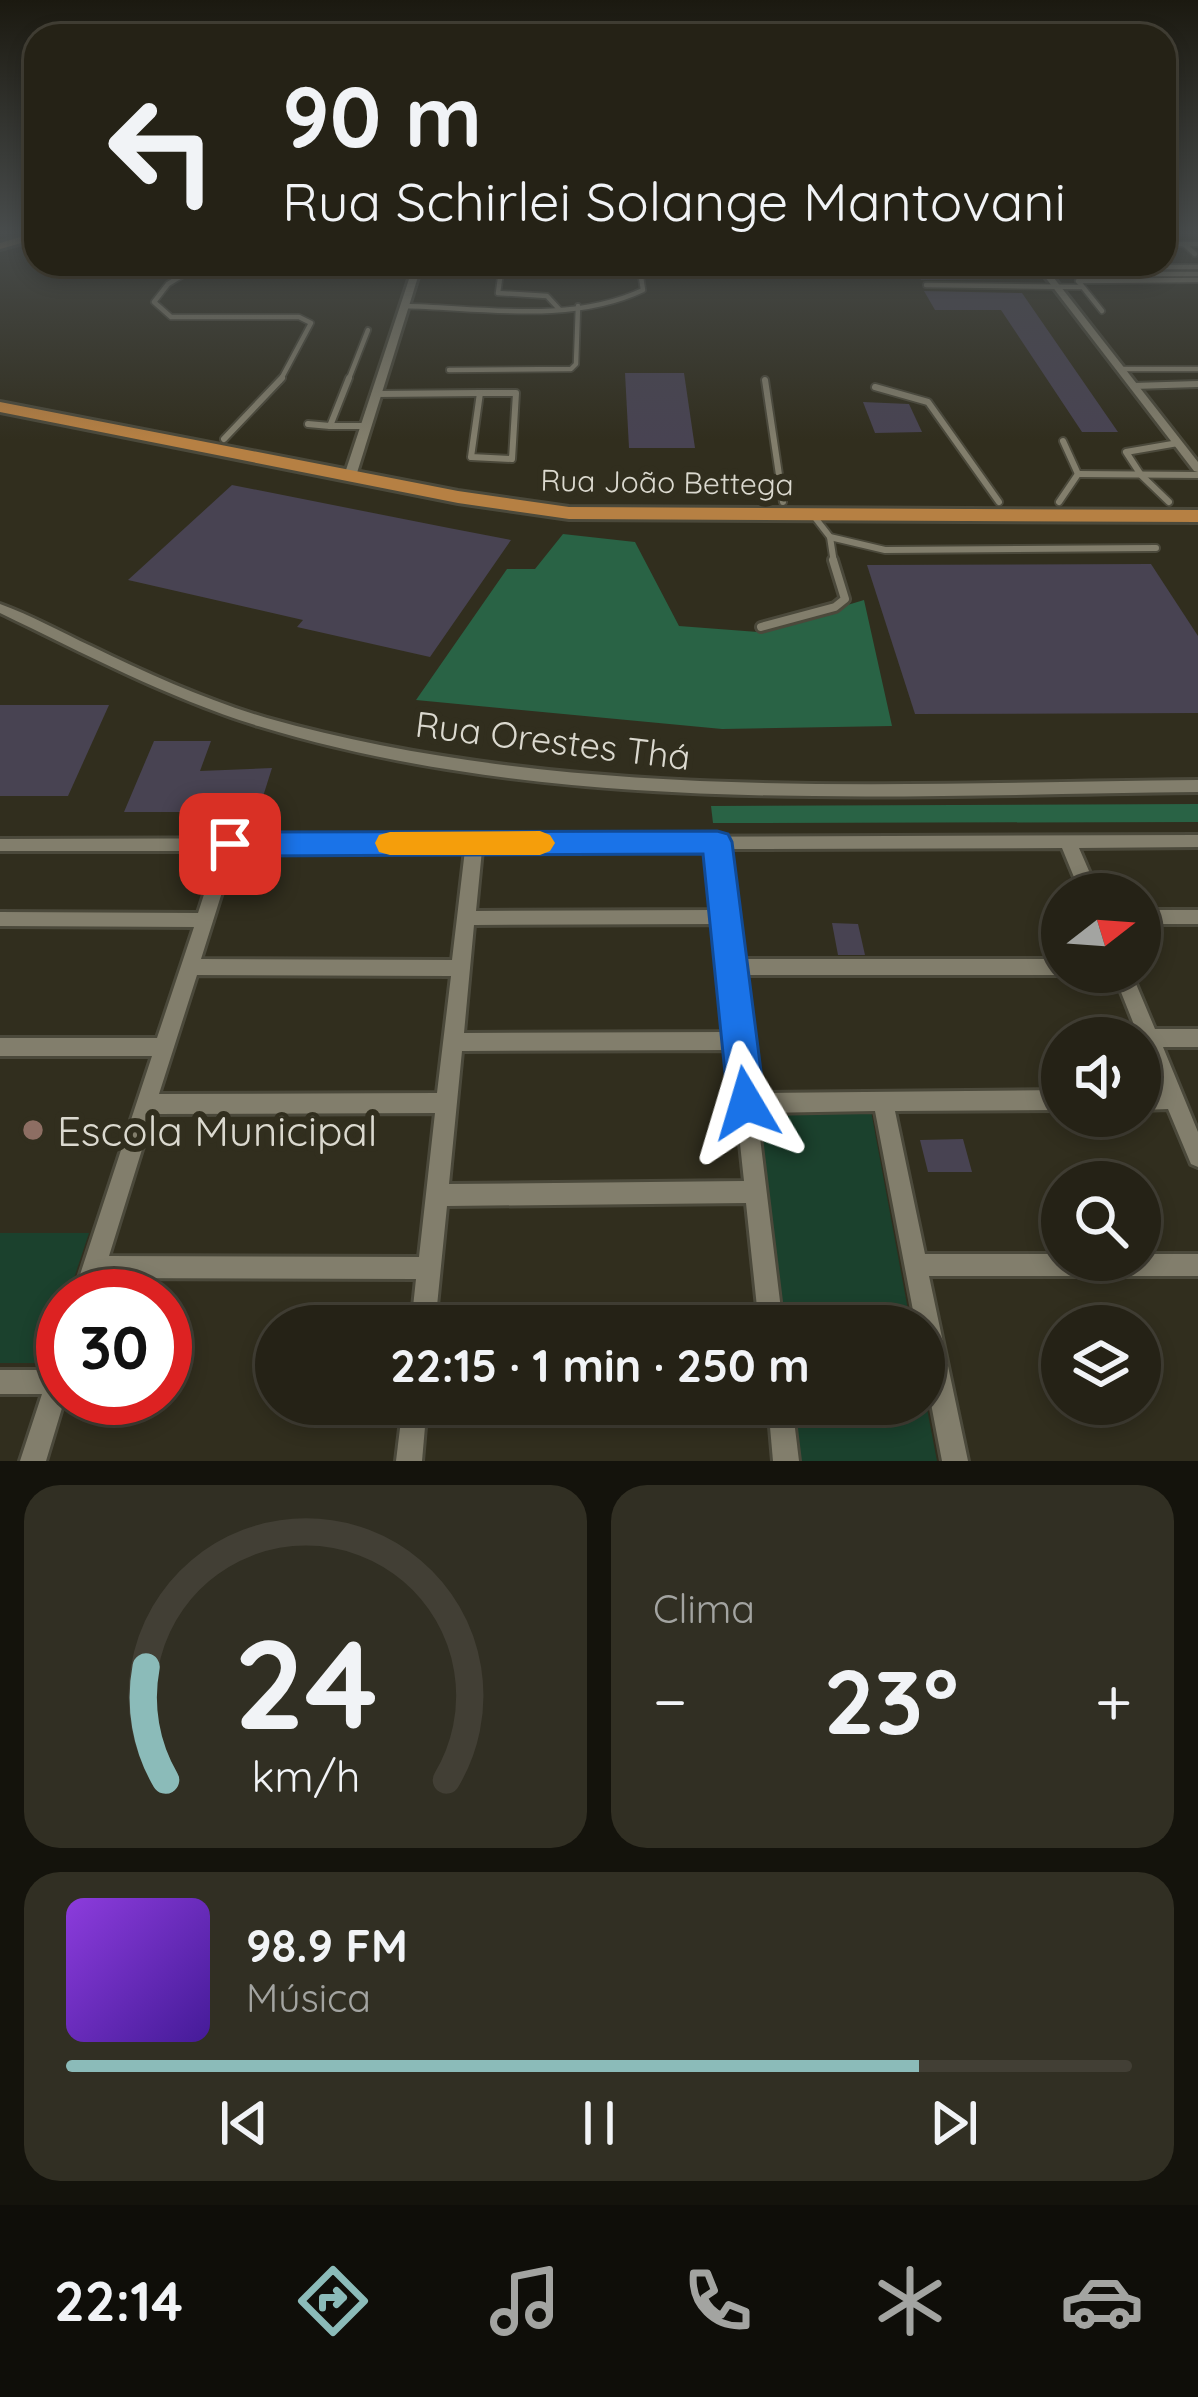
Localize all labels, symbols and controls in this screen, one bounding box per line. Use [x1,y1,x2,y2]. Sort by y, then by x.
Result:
text: 90 m [282,63,482,168]
icon: left [84,72,240,228]
text: Rua Schirlei Solange Mantovani [282,167,1066,235]
street label: Rua João Bettega [540,461,794,503]
street label: Rua Orestes Thá [413,701,693,779]
pin [179,793,281,895]
icon: arrive [197,811,263,877]
north arrow [1041,873,1161,993]
map controls [1041,873,1161,1425]
button: sound [1041,1017,1161,1137]
position arrow [683,1040,809,1166]
place label: Escola Municipal [57,1104,377,1157]
marker: Escola Municipal [20,1117,46,1143]
button: search [1041,1161,1161,1281]
speed limit sign: 30 [36,1269,192,1425]
button: layers [1041,1305,1161,1425]
text: 22:15 · 1 min · 250 m [390,1337,810,1393]
text: Clima [653,1584,755,1633]
text: 24 [233,1604,378,1760]
text: 23° [824,1644,959,1757]
text: − [653,1659,687,1742]
text: + [1095,1659,1132,1742]
text: km/h [251,1748,360,1802]
text: 98.9 FM [246,1917,408,1973]
text: Música [246,1973,371,2022]
icon: previous [211,2090,277,2156]
icon: pause [566,2090,632,2156]
icon: next [921,2090,987,2156]
icon: directions [291,2259,375,2343]
icon: music [483,2259,567,2343]
icon: phone [676,2259,760,2343]
icon: climate [868,2259,952,2343]
icon: car [1060,2259,1144,2343]
text: 22:14 [54,2267,183,2335]

